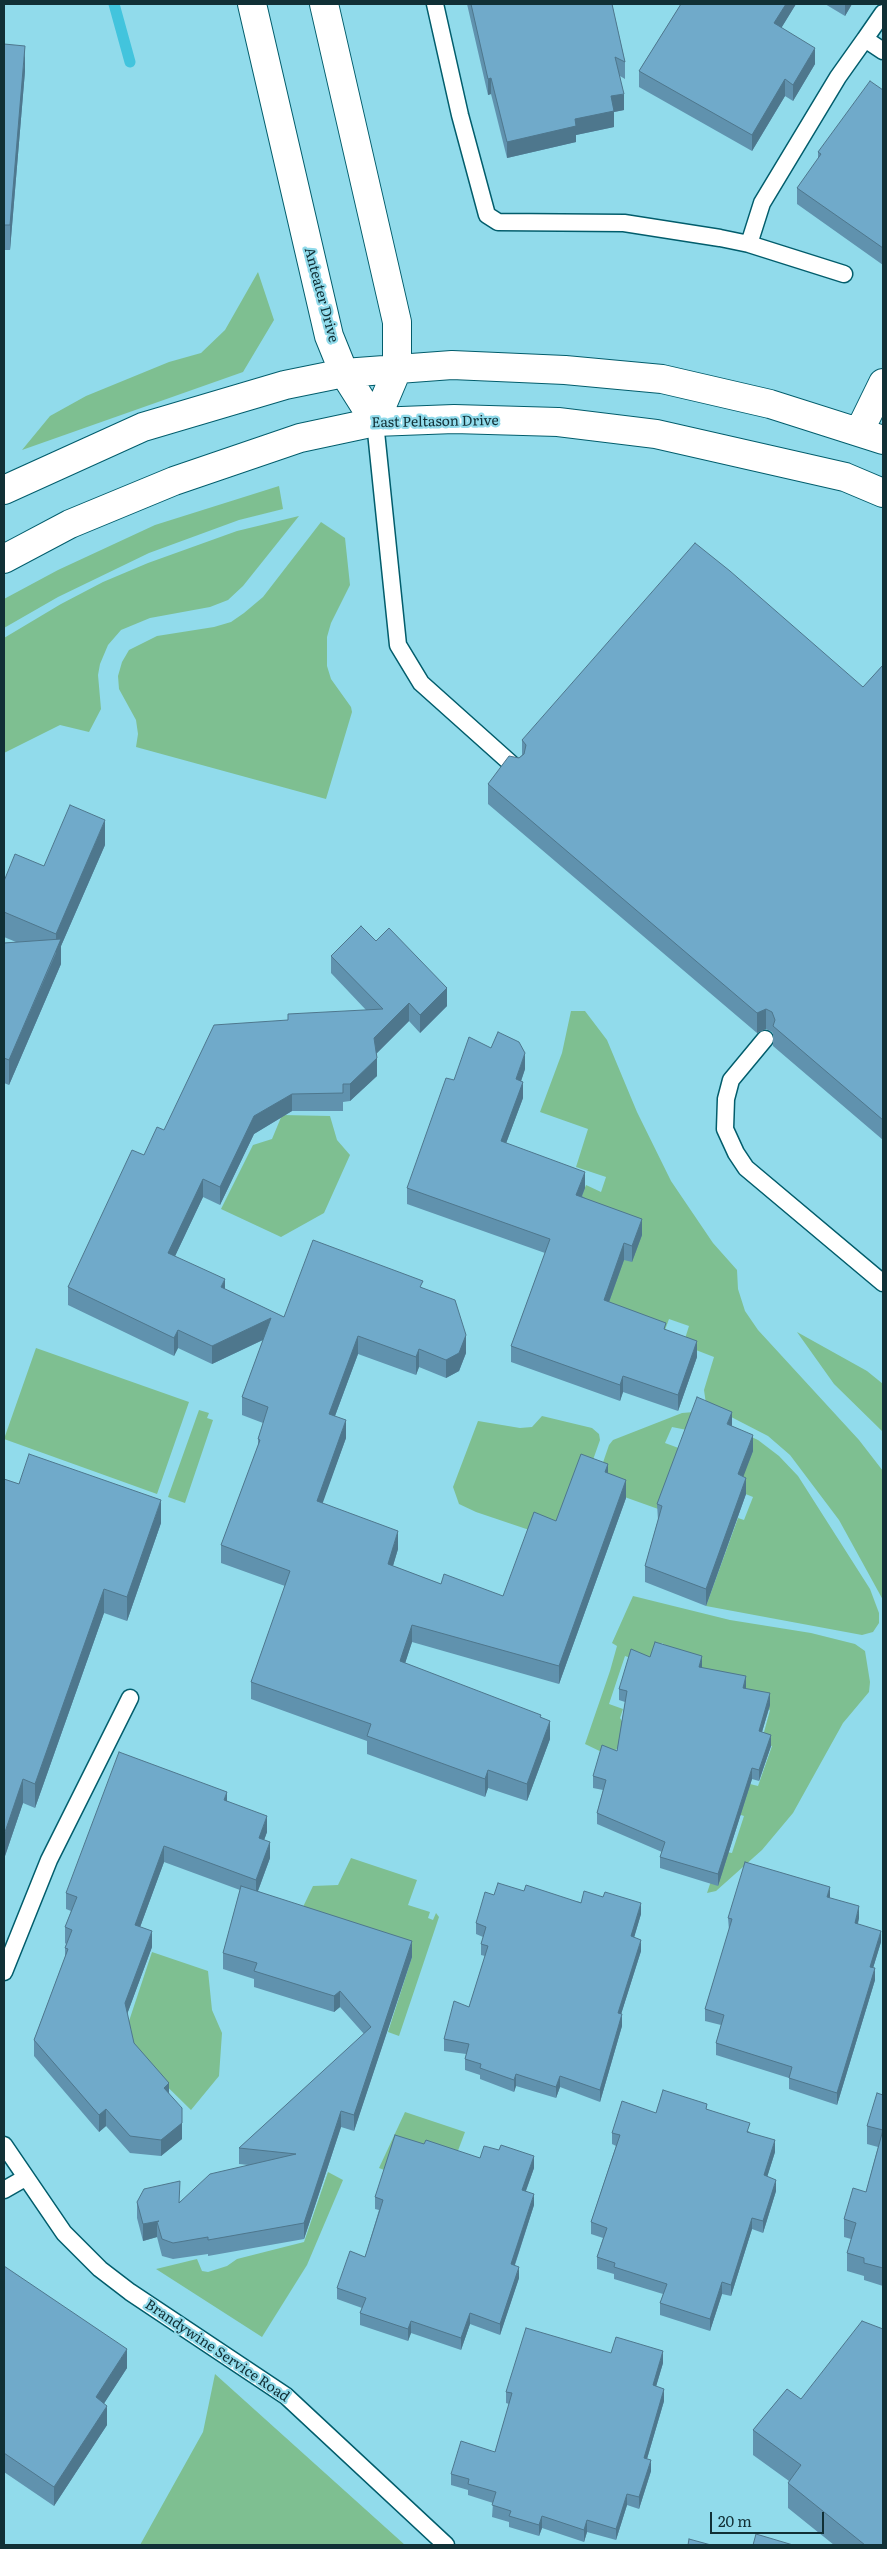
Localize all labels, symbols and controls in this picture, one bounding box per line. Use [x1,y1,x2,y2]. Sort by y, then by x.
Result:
street label: Anteater Drive [300,246,342,344]
street label: East Peltason Drive [371,412,499,432]
street label: Brandywine Service Road [142,2296,292,2406]
scale bar [712,2502,826,2534]
text: 20 m [718,2509,752,2532]

